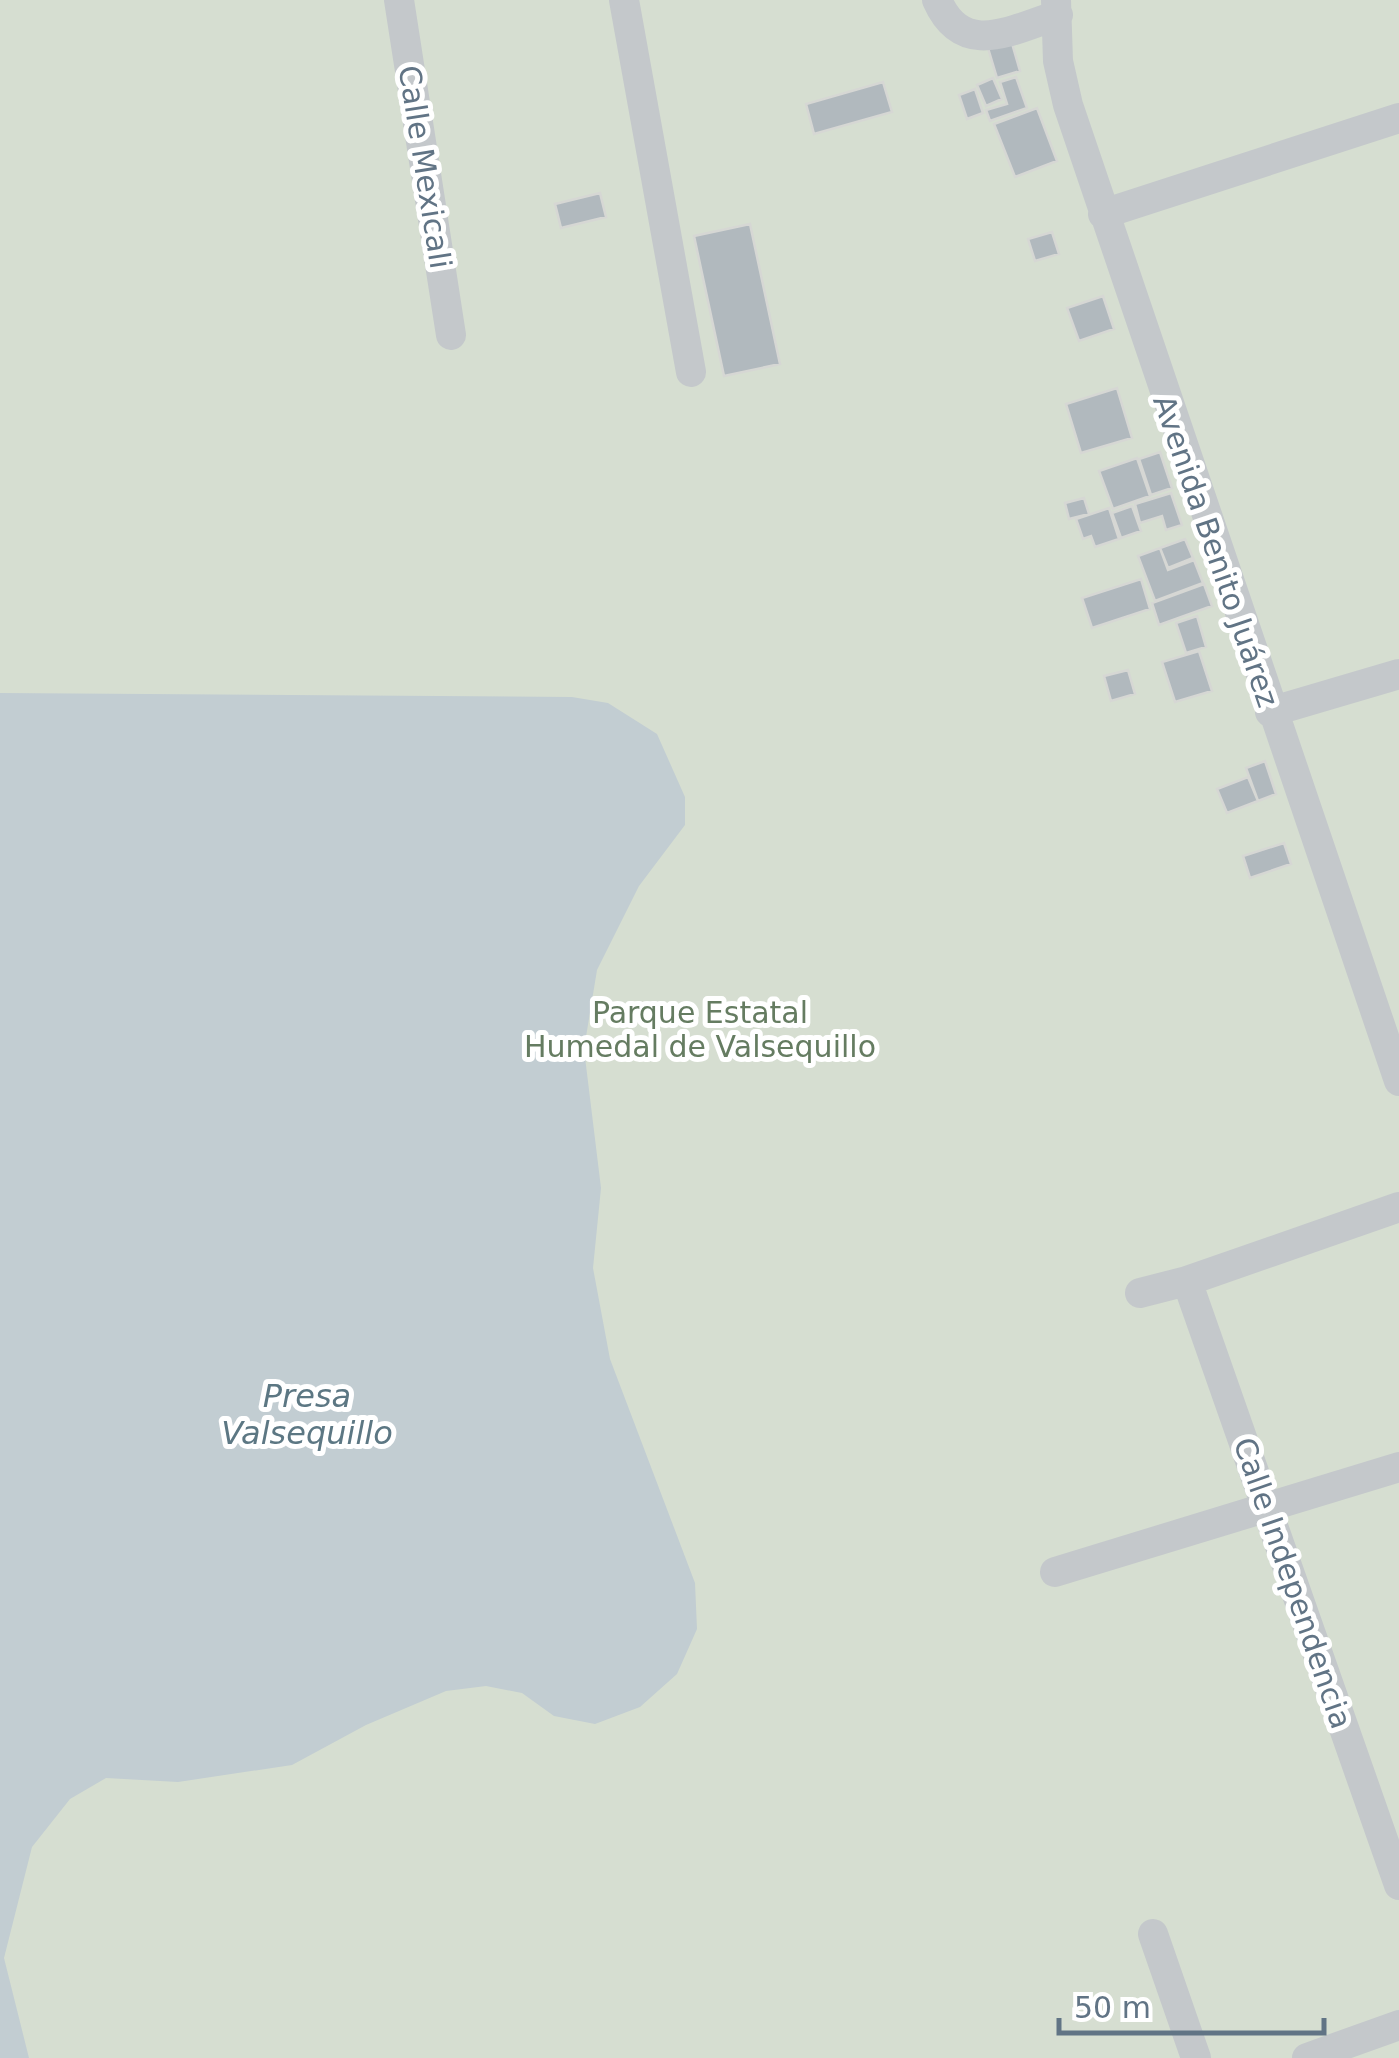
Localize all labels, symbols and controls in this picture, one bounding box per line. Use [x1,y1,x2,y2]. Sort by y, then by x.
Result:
street label: Calle Mexicali [392,63,458,271]
street label: Avenida Benito Juárez [1146,390,1286,712]
park label: Parque Estatal Humedal de Valsequillo [524,995,876,1064]
water label: Presa Valsequillo [221,1377,393,1452]
street label: Calle Independencia [1227,1433,1359,1733]
scale bar [1059,1973,1324,2035]
text: 50 m [1074,1990,1151,2025]

